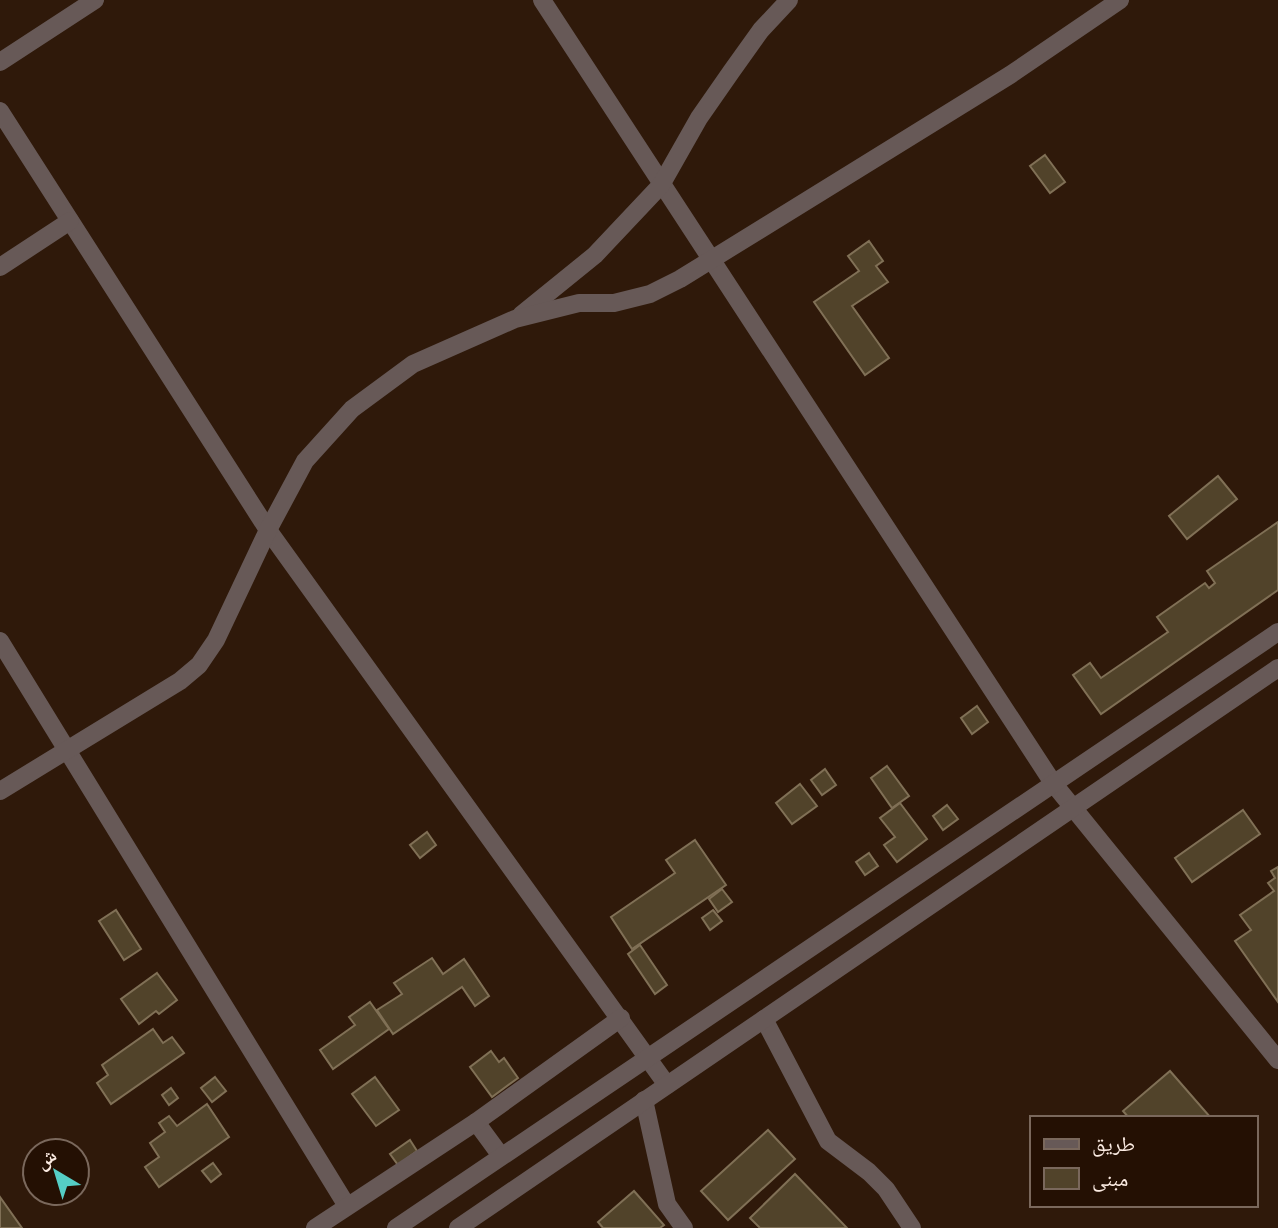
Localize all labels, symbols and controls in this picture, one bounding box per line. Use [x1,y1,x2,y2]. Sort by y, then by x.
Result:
legend [1030,1116,1257,1207]
text: طريق [1092,1130,1135,1157]
north arrow [21,1137,91,1207]
text: ش [30,1143,61,1174]
text: مبنى [1092,1165,1128,1192]

